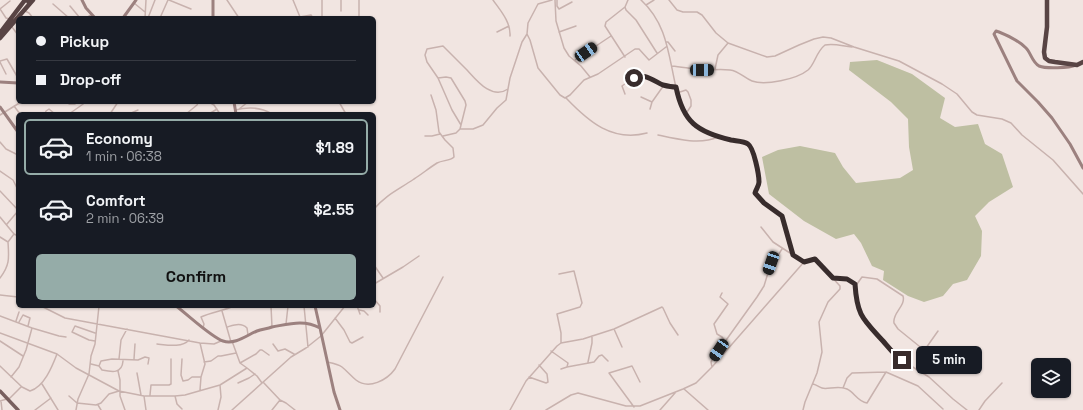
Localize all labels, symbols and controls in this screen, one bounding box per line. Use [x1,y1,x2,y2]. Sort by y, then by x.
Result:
text: Pickup [60,32,109,51]
car [573,40,599,64]
car [690,64,714,76]
route start [625,69,643,87]
text: Drop-off [60,70,121,89]
icon: car [38,129,74,165]
text: Economy [86,129,153,148]
text: $1.89 [315,138,354,157]
text: 1 min · 06:38 [86,148,162,165]
icon: car [38,191,74,227]
text: Comfort [86,191,146,210]
text: $2.55 [314,200,354,219]
text: 2 min · 06:39 [86,210,164,227]
car [761,250,781,276]
button: Confirm [36,254,356,300]
car [707,337,731,363]
callout: 5 min [916,346,982,374]
route end [893,351,911,369]
text: 5 min [932,351,966,368]
map controls [1031,358,1071,398]
button: layers [1031,358,1071,398]

